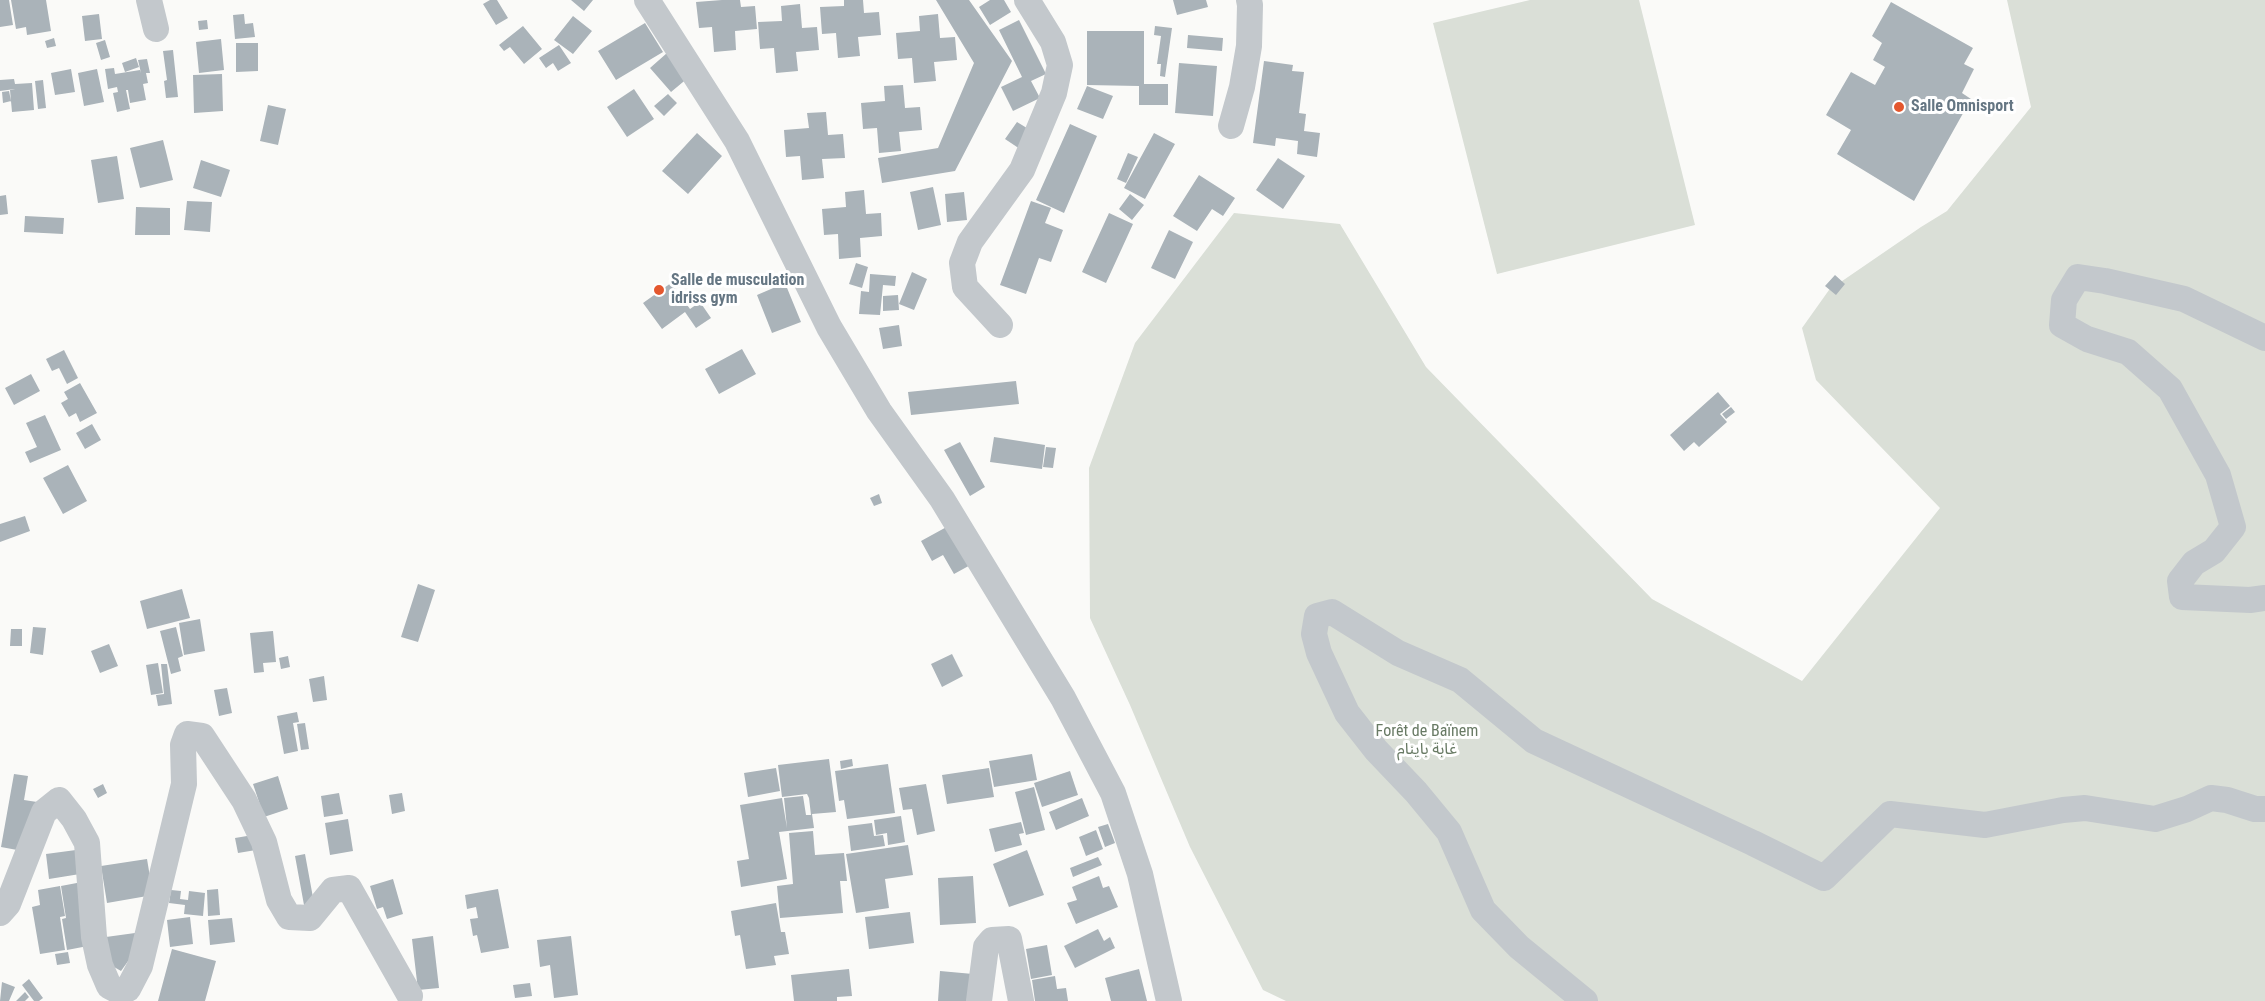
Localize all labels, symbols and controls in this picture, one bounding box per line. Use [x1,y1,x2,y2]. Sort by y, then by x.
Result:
place label: Salle Omnisport [1911,97,2014,117]
marker: Salle Omnisport [1892,100,1906,114]
place label: Salle de musculation idriss gym [671,271,804,309]
marker: Salle de musculation idriss gym [652,283,666,297]
park label: Forêt de Baïnem غابة باينام [1376,722,1478,760]

